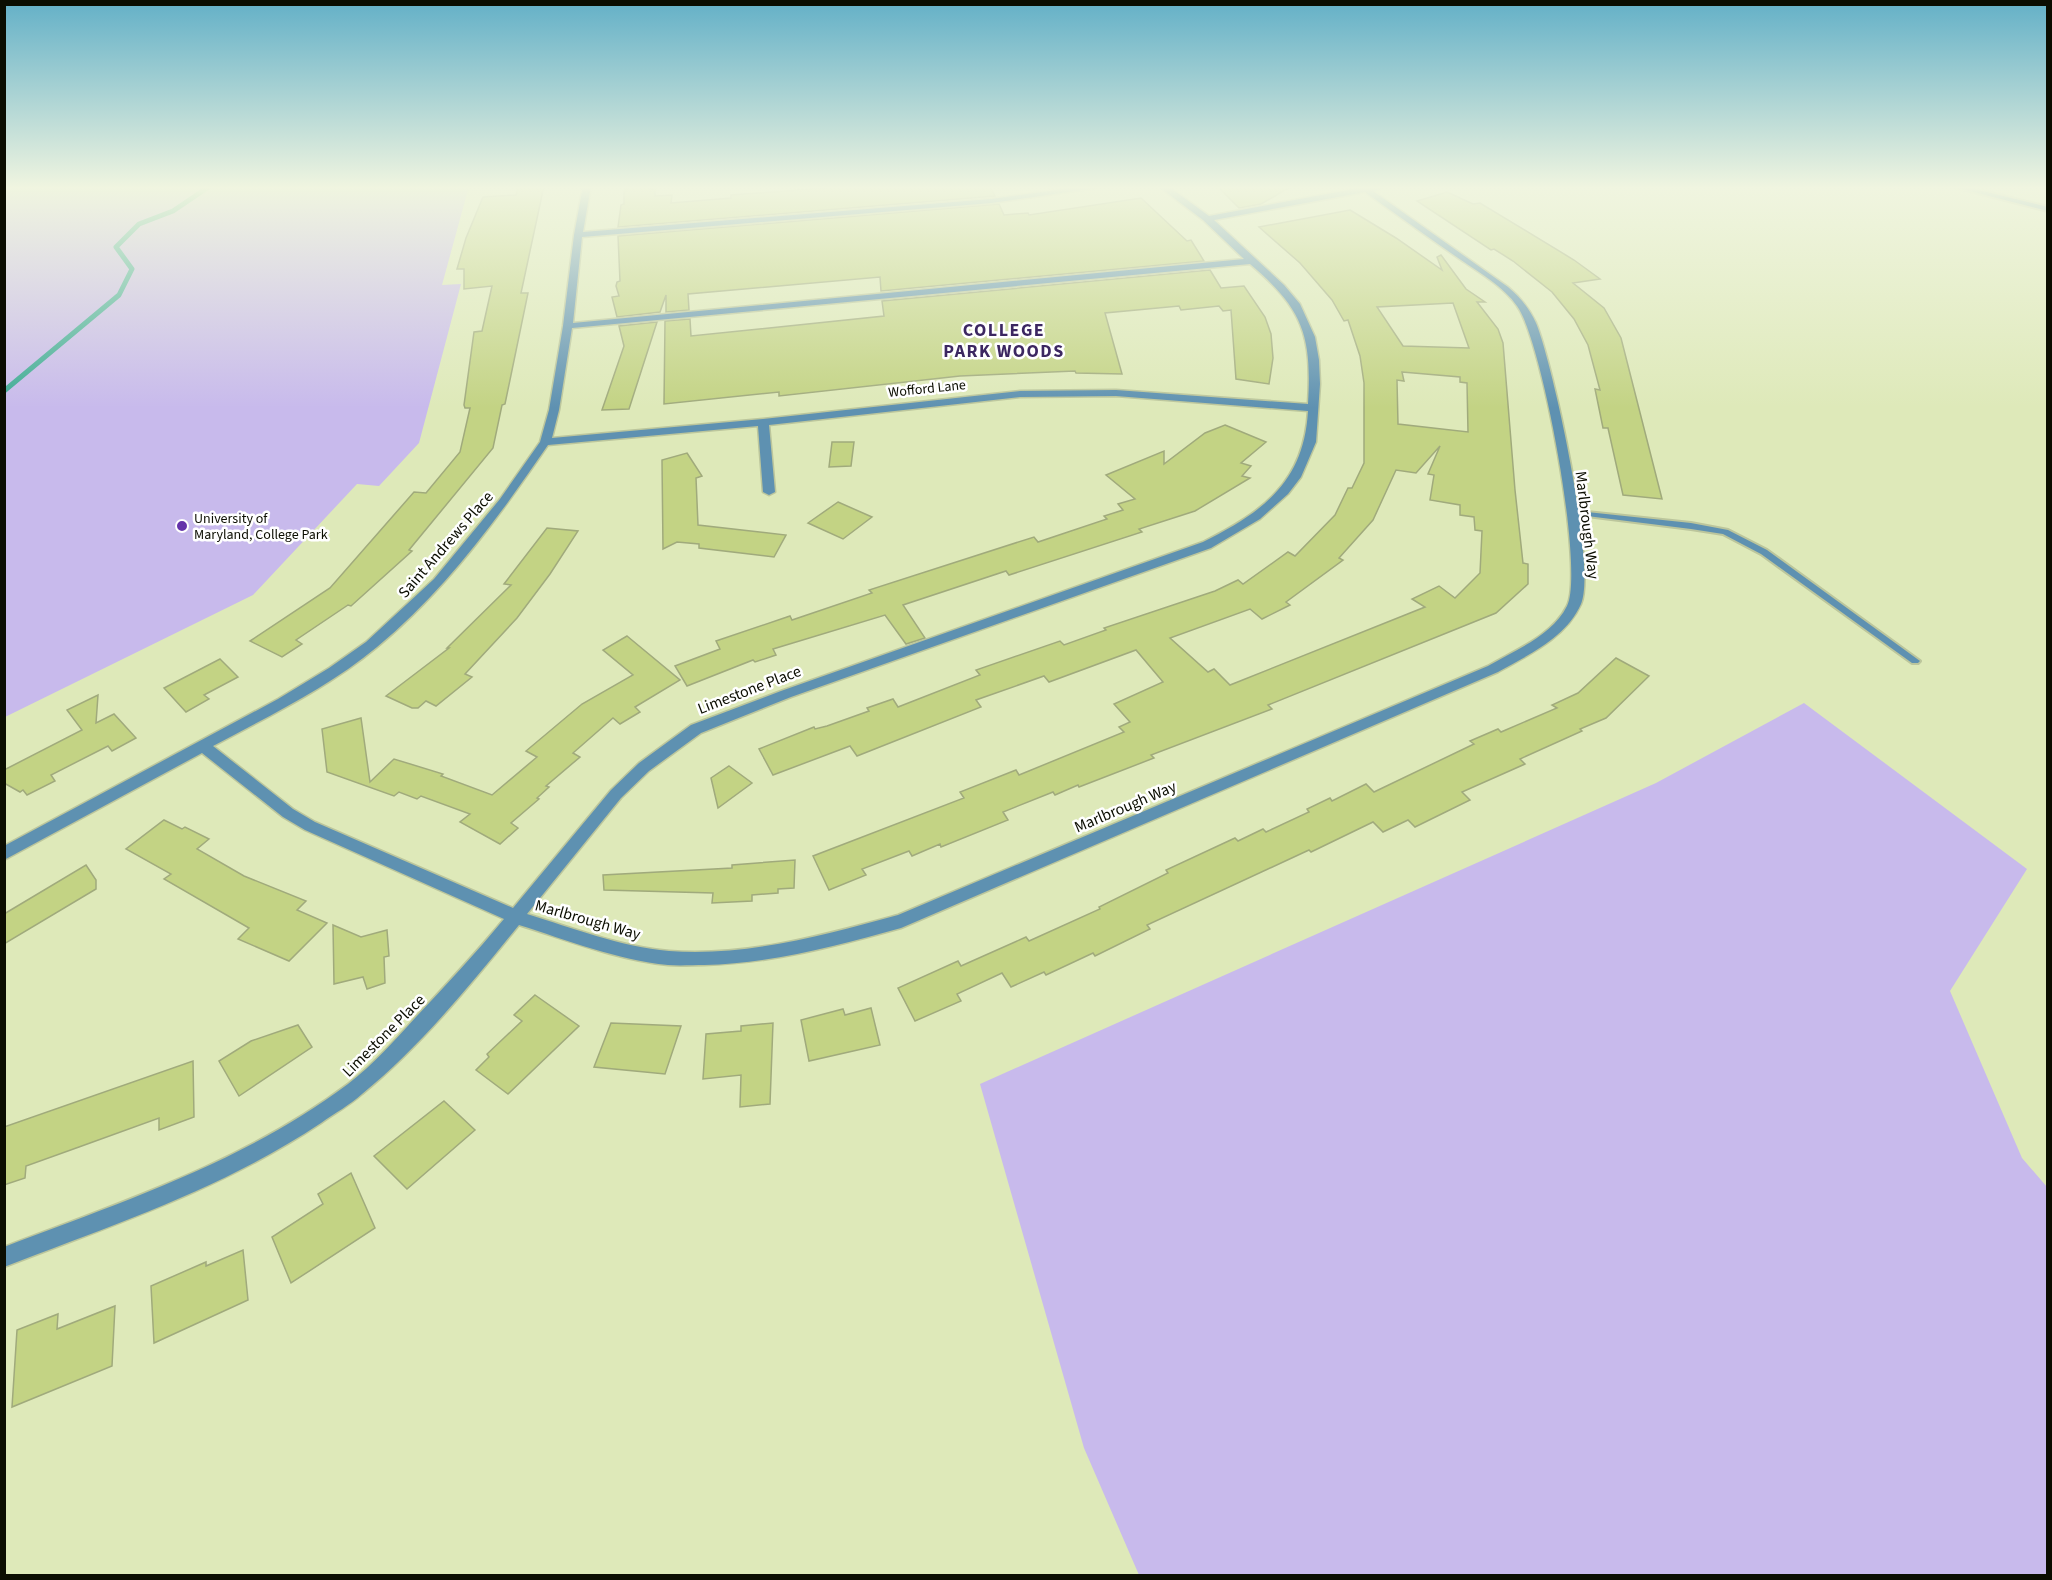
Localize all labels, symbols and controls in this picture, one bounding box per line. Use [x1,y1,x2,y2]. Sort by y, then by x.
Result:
district label: COLLEGE PARK WOODS [943,318,1065,364]
street label: Wofford Lane [887,375,967,403]
street label: Marlbrough Way [1569,470,1605,581]
street label: Saint Andrews Place [393,486,498,603]
place label: University of Maryland, College Park [194,509,328,545]
marker: University of Maryland, College Park [175,519,189,533]
street label: Limestone Place [694,660,804,720]
street label: Marlbrough Way [1071,775,1180,838]
street label: Marlbrough Way [532,894,644,946]
street label: Limestone Place [337,989,430,1082]

